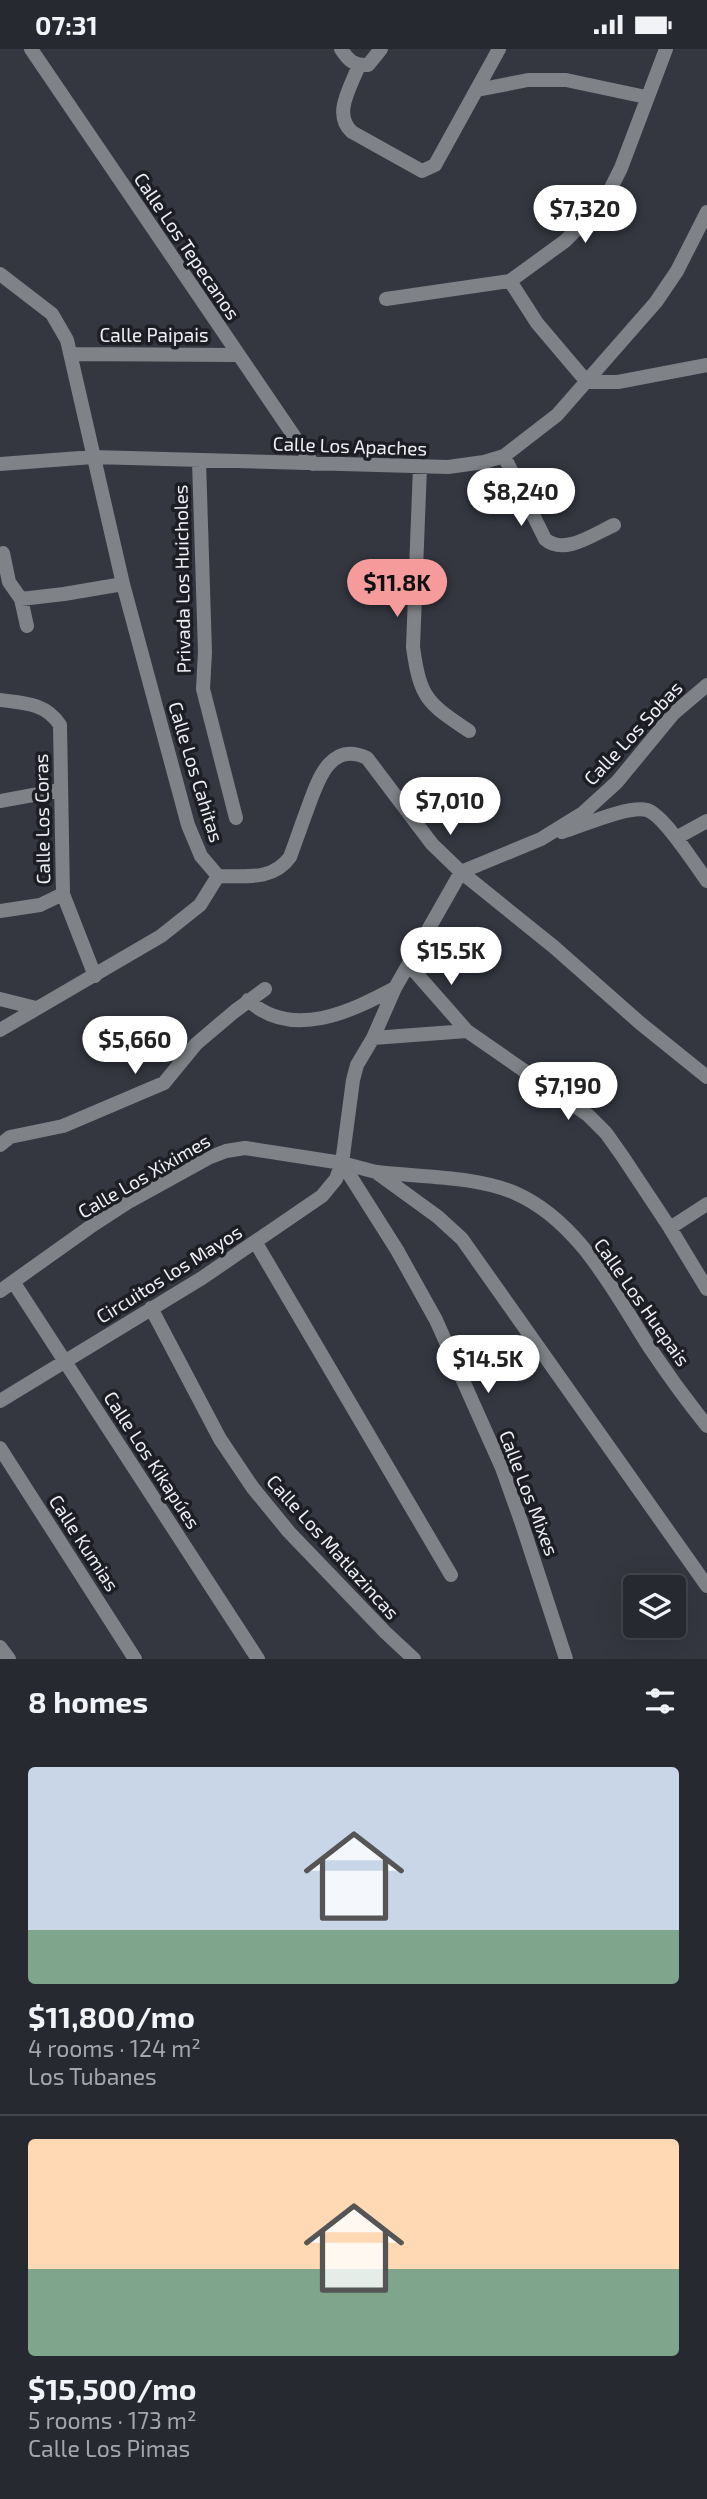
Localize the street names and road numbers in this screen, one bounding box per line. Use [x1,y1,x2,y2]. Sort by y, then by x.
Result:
street label: Calle Los Tepecanos [130,168,245,324]
street label: Calle Paipais [99,323,209,346]
street label: Calle Los Apaches [272,431,428,460]
street label: Privada Los Huicholes [168,484,195,674]
street label: Calle Los Sobas [579,676,687,789]
street label: Calle Los Cahitas [164,699,229,845]
street label: Calle Los Coras [29,753,54,885]
street label: Calle Los Xiximes [74,1128,214,1223]
street label: Circuitos los Mayos [92,1219,246,1328]
street label: Calle Los Huepais [590,1233,695,1370]
street label: Calle Los Kikapúes [99,1387,205,1533]
street label: Calle Los Mixes [495,1427,564,1559]
street label: Calle Los Matlazincas [262,1470,404,1624]
street label: Calle Kumias [45,1490,124,1595]

